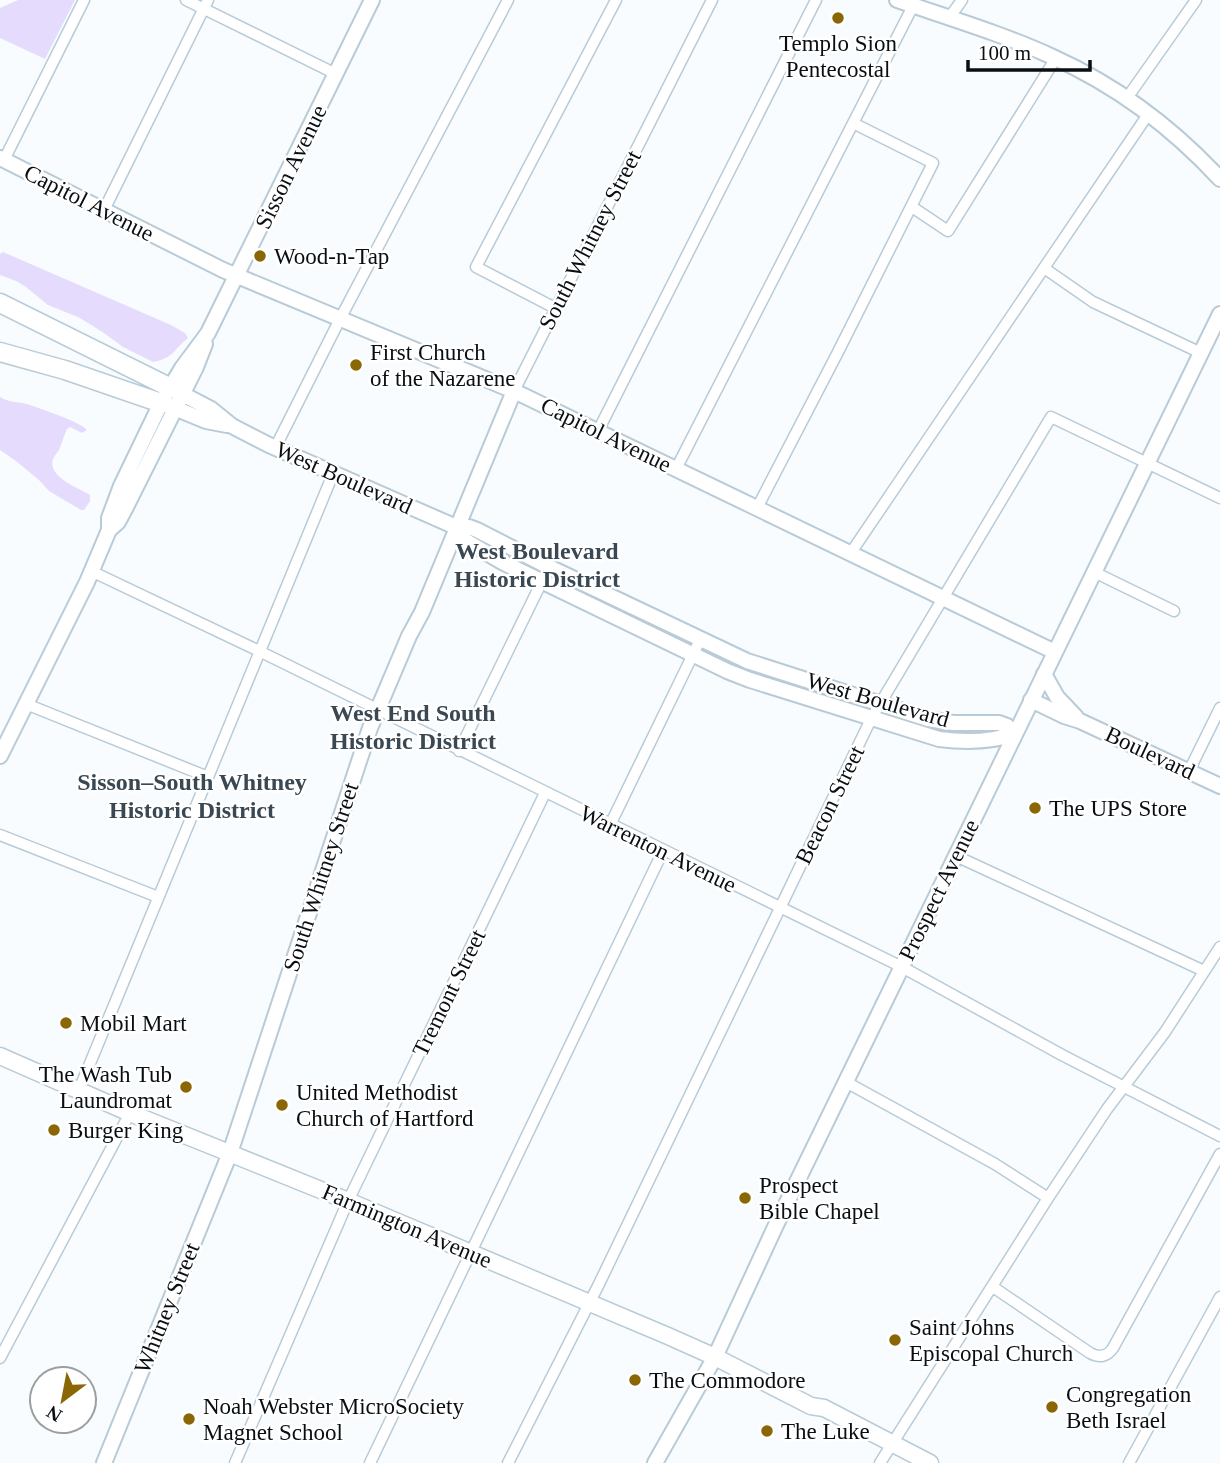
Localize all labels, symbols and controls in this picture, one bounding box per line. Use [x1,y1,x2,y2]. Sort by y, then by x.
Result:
marker: Templo Sion Pentecostal [830,10,846,26]
scale bar [968,28,1090,72]
place label: Templo Sion Pentecostal [779,31,897,82]
text: 100 m [978,41,1031,65]
street label: Sisson Avenue [250,101,332,233]
street label: South Whitney Street [534,146,646,334]
street label: Capitol Avenue [20,160,158,246]
place label: Wood-n-Tap [274,244,389,269]
marker: Wood-n-Tap [252,248,268,264]
place label: First Church of the Nazarene [370,340,516,391]
marker: First Church of the Nazarene [348,357,364,373]
street label: Capitol Avenue [537,393,675,477]
street label: West Boulevard [272,437,417,520]
district label: West Boulevard Historic District [454,538,620,592]
street label: West Boulevard [804,668,953,732]
district label: West End South Historic District [330,700,496,754]
street label: Boulevard [1101,721,1199,785]
street label: Beacon Street [791,741,870,868]
district label: Sisson–South Whitney Historic District [77,769,307,823]
street label: South Whitney Street [279,779,364,975]
place label: The UPS Store [1049,796,1187,821]
street label: Warrenton Avenue [576,800,740,898]
marker: The UPS Store [1027,800,1043,816]
street label: Prospect Avenue [894,816,984,964]
street label: Tremont Street [408,925,491,1060]
place label: Mobil Mart [80,1011,187,1036]
marker: Mobil Mart [58,1015,74,1031]
place label: The Wash Tub Laundromat [39,1062,173,1113]
marker: The Wash Tub Laundromat [178,1079,194,1095]
place label: United Methodist Church of Hartford [296,1080,474,1131]
marker: United Methodist Church of Hartford [274,1097,290,1113]
place label: Burger King [68,1118,184,1143]
marker: Burger King [46,1122,62,1138]
place label: Prospect Bible Chapel [759,1173,880,1224]
street label: Farmington Avenue [319,1179,495,1273]
marker: Prospect Bible Chapel [737,1190,753,1206]
street label: Whitney Street [129,1239,205,1377]
place label: Saint Johns Episcopal Church [909,1315,1074,1366]
marker: Saint Johns Episcopal Church [887,1332,903,1348]
north arrow [28,1365,98,1435]
place label: The Commodore [649,1368,806,1393]
marker: The Commodore [627,1372,643,1388]
place label: Congregation Beth Israel [1066,1382,1192,1433]
place label: Noah Webster MicroSociety Magnet School [203,1394,464,1445]
marker: Congregation Beth Israel [1044,1399,1060,1415]
text: N [43,1401,66,1427]
marker: Noah Webster MicroSociety Magnet School [181,1411,197,1427]
place label: The Luke [781,1419,870,1444]
marker: The Luke [759,1423,775,1439]

